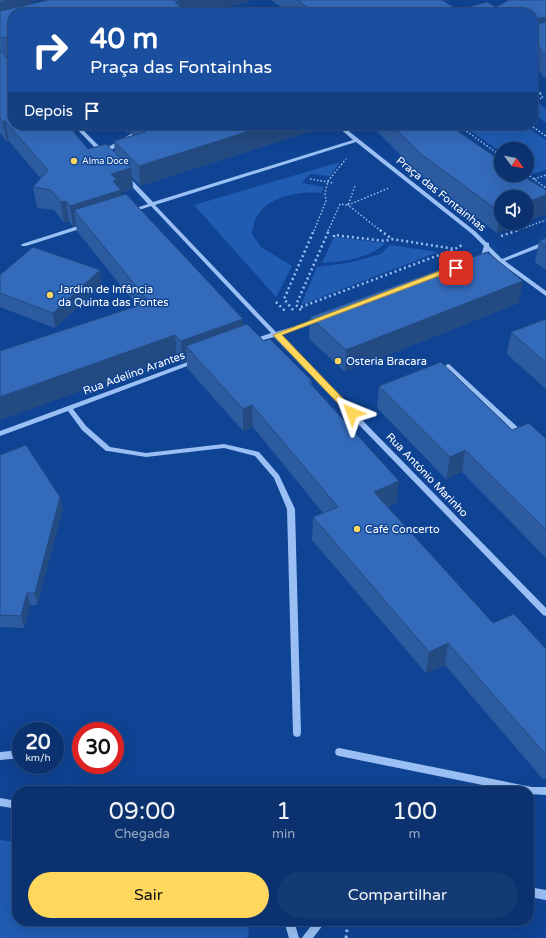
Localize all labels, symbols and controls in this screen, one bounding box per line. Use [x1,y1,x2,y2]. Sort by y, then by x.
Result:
text: 40 m [90,22,158,56]
icon: right [24,24,76,76]
text: Praça das Fontainhas [90,56,272,78]
icon: arrive [81,100,103,122]
text: Depois [24,102,73,120]
north arrow [494,142,534,182]
map controls [494,142,534,230]
street label: Praça das Fontainhas [394,154,488,234]
marker: Alma Doce [69,156,79,166]
place label: Alma Doce [82,156,128,167]
button: sound [494,190,534,230]
pin [439,251,473,285]
icon: arrive [445,257,467,279]
place label: Jardim de Infância da Quinta das Fontes [58,283,168,309]
marker: Jardim de Infância da Quinta das Fontes [45,290,55,300]
street label: Rua Adelino Arantes [81,349,187,397]
place label: Osteria Bracara [346,355,427,368]
marker: Osteria Bracara [333,356,343,366]
position arrow [331,392,373,434]
street label: Rua António Marinho [383,430,471,520]
place label: Café Concerto [365,523,440,536]
marker: Café Concerto [352,524,362,534]
speed limit sign: 30 [72,722,124,774]
text: 20 [25,731,51,755]
text: km/h [25,752,51,764]
text: 09:00 [109,797,175,826]
text: 1 [276,797,291,826]
text: 100 [392,797,437,826]
text: Chegada [114,826,170,842]
text: min [272,826,295,842]
text: m [409,826,421,842]
button: Sair [28,872,269,918]
button: Compartilhar [277,872,518,918]

